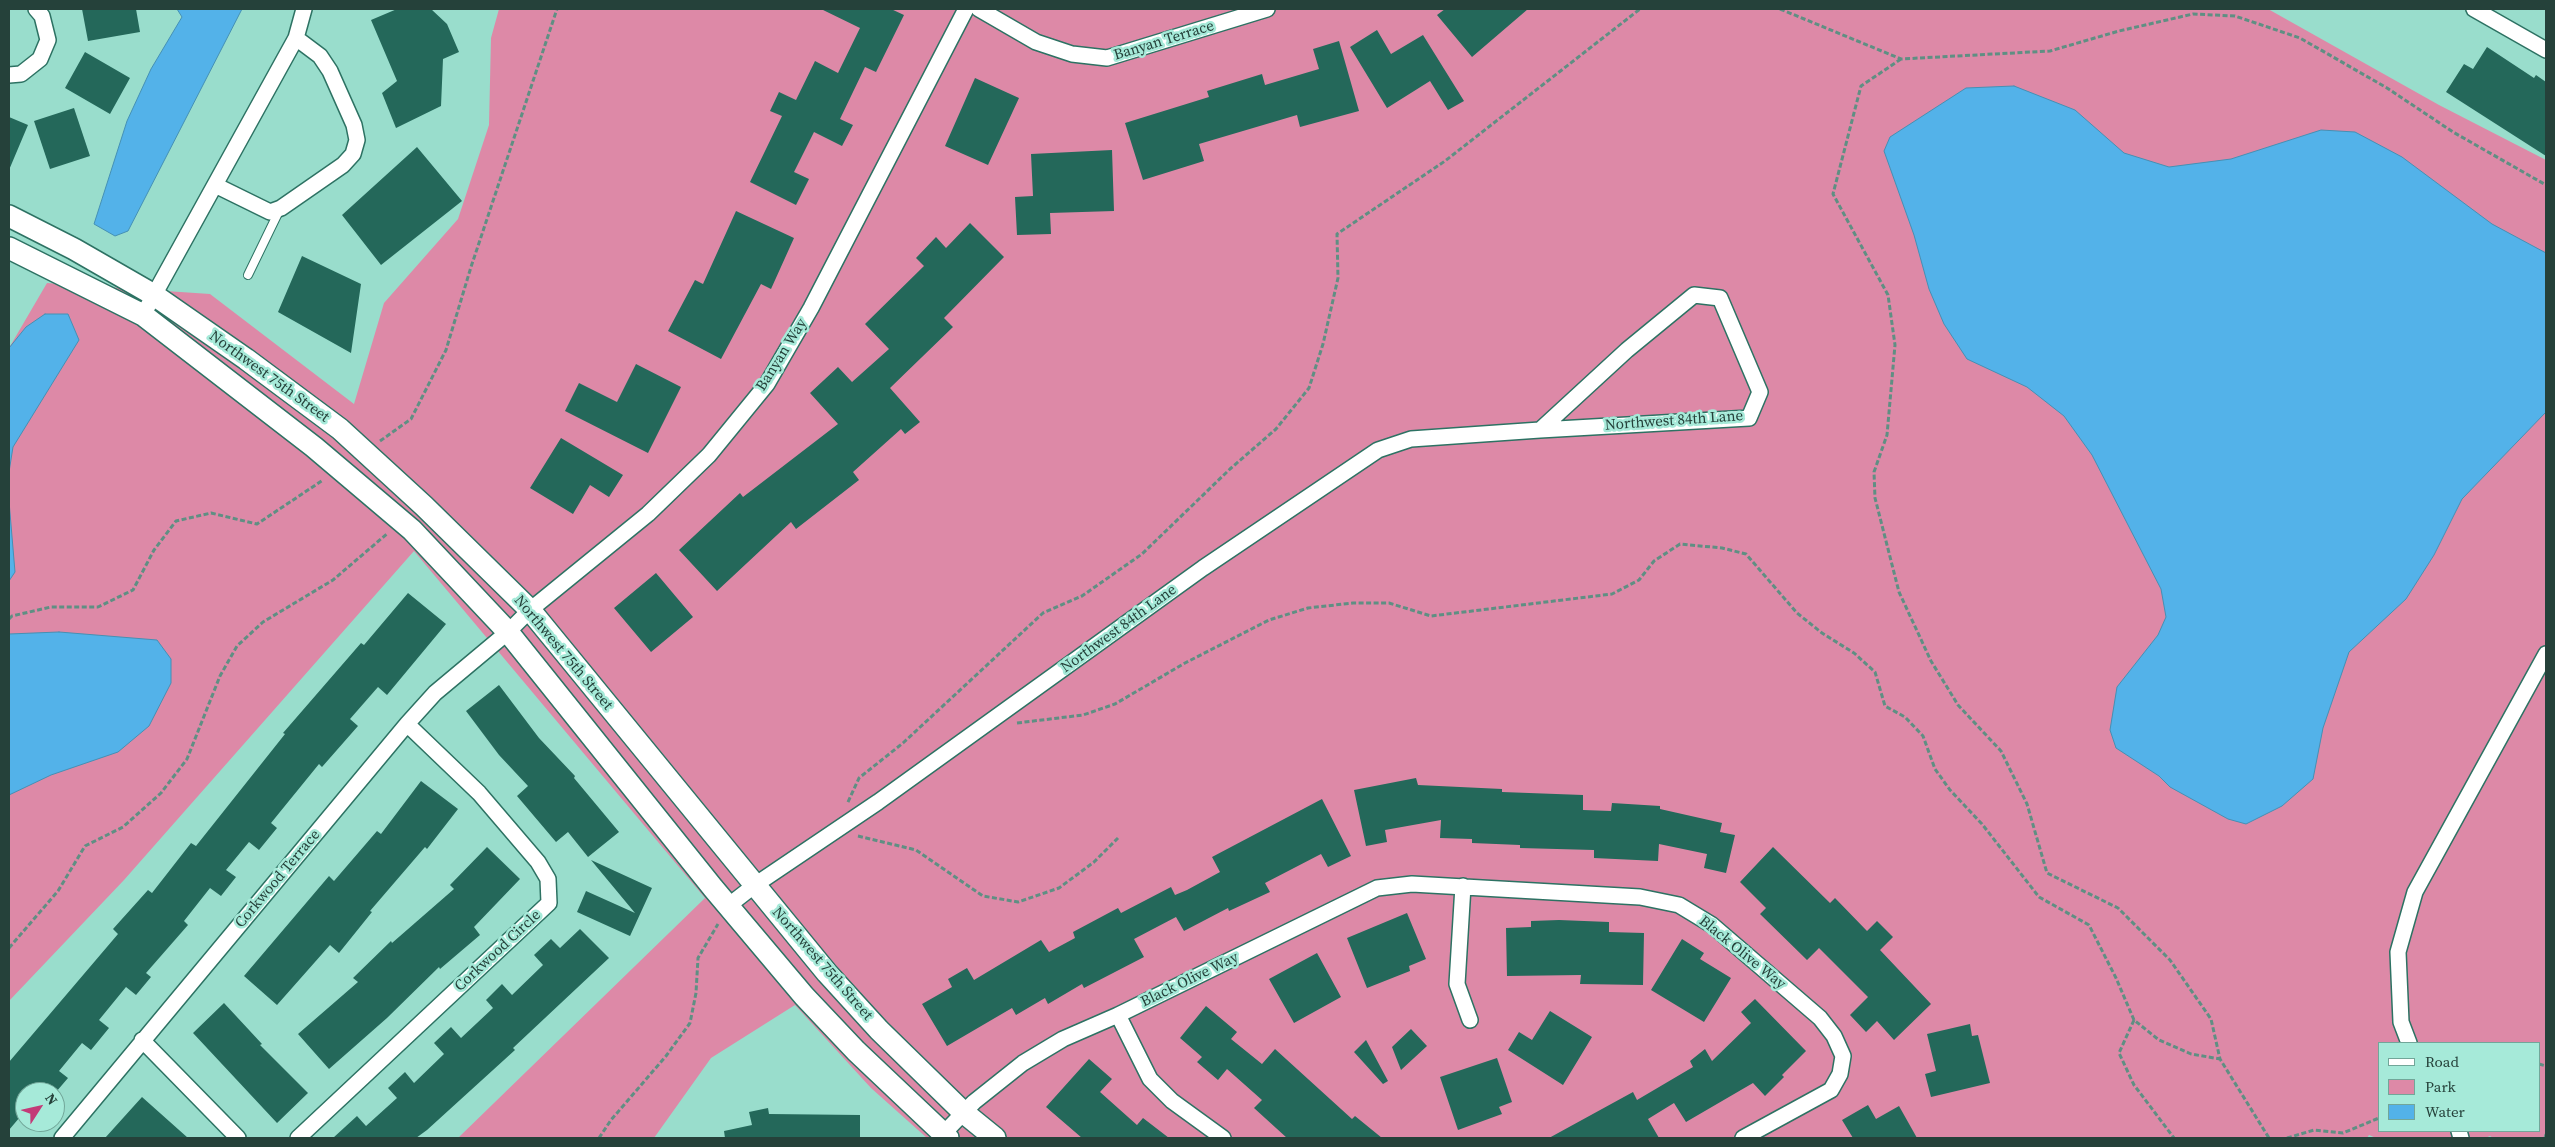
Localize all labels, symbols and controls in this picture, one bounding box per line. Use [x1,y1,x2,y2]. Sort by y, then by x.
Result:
street label: Banyan Terrace [1112,17,1216,65]
street label: Banyan Way [753,316,811,394]
street label: Northwest 75th Street [205,327,333,427]
street label: Northwest 84th Lane [1604,407,1744,435]
street label: Northwest 84th Lane [1058,581,1180,677]
street label: Northwest 75th Street [510,592,616,714]
street label: Corkwood Terrace [232,826,324,932]
street label: Northwest 75th Street [768,904,876,1024]
street label: Corkwood Circle [451,907,545,995]
street label: Black Olive Way [1695,913,1789,993]
street label: Black Olive Way [1138,949,1242,1011]
legend [2378,1042,2540,1132]
text: Road [2425,1051,2459,1072]
text: Park [2425,1076,2456,1097]
north arrow [15,1082,65,1132]
text: N [40,1089,63,1109]
text: Water [2425,1101,2465,1122]

